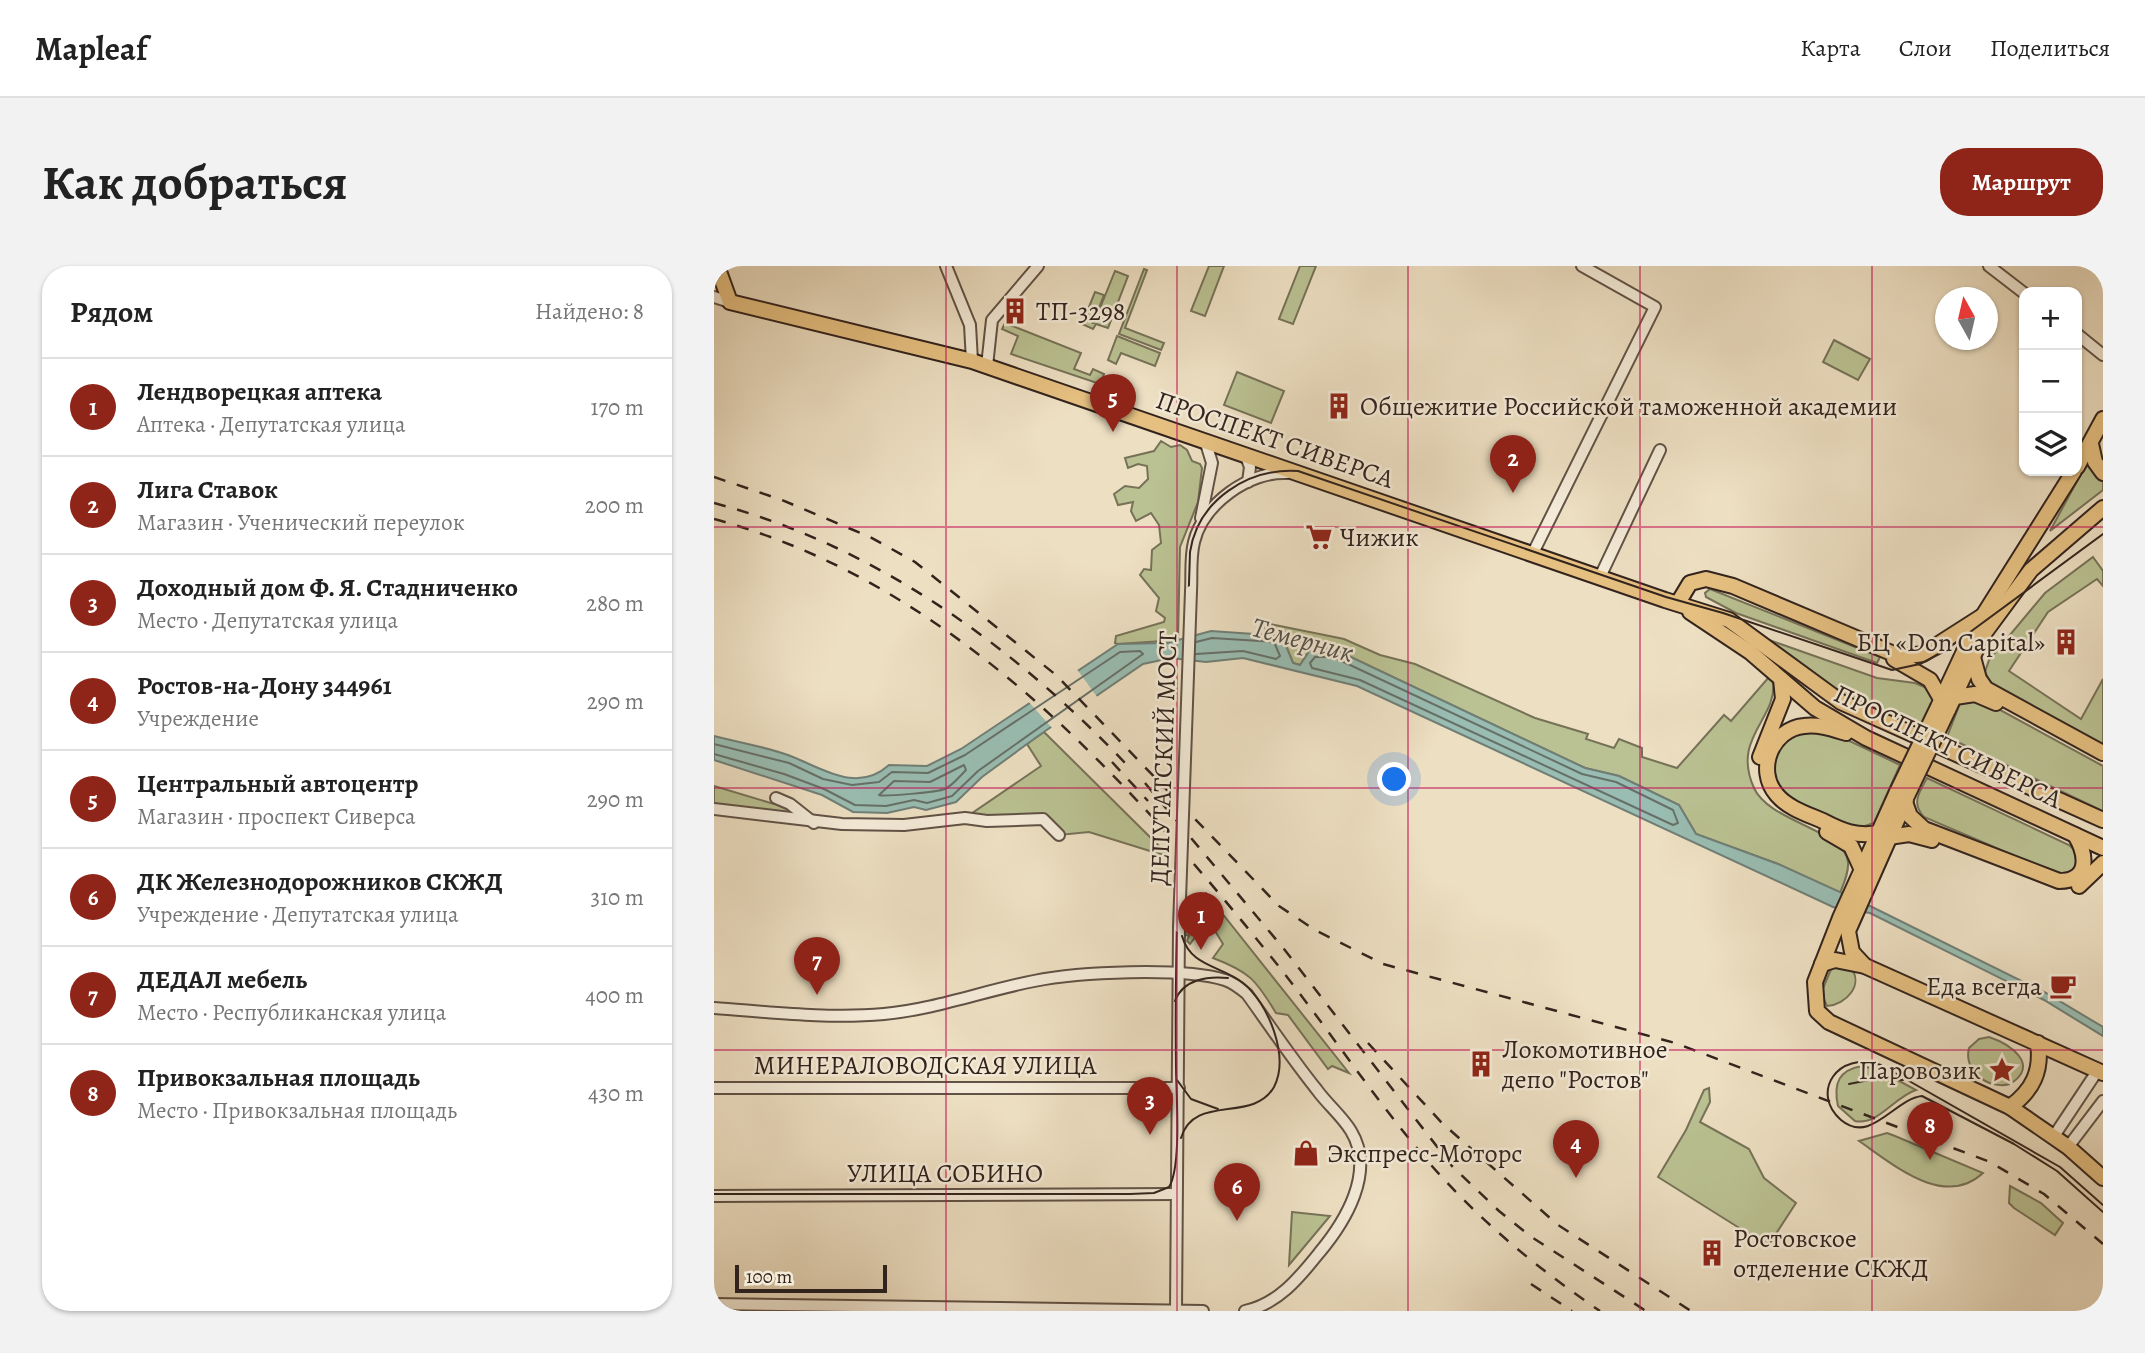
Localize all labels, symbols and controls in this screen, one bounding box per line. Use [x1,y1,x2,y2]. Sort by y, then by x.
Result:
text: Mapleaf [35,26,147,71]
text: Карта [1800,32,1861,64]
text: Слои [1899,32,1952,64]
text: Поделиться [1990,32,2110,64]
button: Маршрут [1940,148,2103,216]
text: Как добраться [42,149,348,216]
north arrow [1935,287,1998,350]
map controls [2019,287,2082,476]
button: + [2019,287,2082,350]
text: Рядом [70,292,153,332]
place label: ТП-3298 [1036,294,1125,329]
text: Найдено: 8 [535,296,644,327]
building icon: ТП-3298 [1000,296,1030,326]
button: − [2019,350,2082,413]
text: Лендворецкая аптека [137,374,382,409]
pin: 5 [1090,374,1136,432]
street label: ПРОСПЕКТ СИВЕРСА [1151,382,1399,497]
place label: Общежитие Российской таможенной академии [1360,389,1897,424]
building icon: Общежитие Российской таможенной академии [1324,391,1354,421]
text: 1 [89,392,97,423]
text: 170 m [591,392,644,423]
text: Аптека · Депутатская улица [137,409,406,440]
button: layers [2019,413,2082,476]
pin: 2 [1490,435,1536,493]
text: Лига Ставок [137,472,278,507]
text: 2 [87,490,99,521]
text: 200 m [585,490,644,521]
text: Магазин · Ученический переулок [137,507,465,538]
place label: Чижик [1340,520,1419,555]
supermarket icon: Чижик [1304,522,1334,552]
text: Доходный дом Ф. Я. Стадниченко [137,570,518,605]
text: 3 [88,588,98,619]
text: 280 m [586,588,644,619]
text: Место · Депутатская улица [137,605,398,636]
water label: Темерник [1247,608,1358,672]
place label: БЦ «Don Capital» [1857,625,2045,660]
building icon: БЦ «Don Capital» [2051,627,2081,657]
street label: ДЕПУТАТСКИЙ МОСТ [1142,630,1185,886]
text: Ростов-на-Дону 344961 [137,668,392,703]
street label: ПРОСПЕКТ СИВЕРСА [1828,676,2068,817]
text: 4 [88,686,98,717]
text: 290 m [587,686,644,717]
text: Учреждение [137,703,259,734]
your location [1377,762,1411,796]
text: Центральный автоцентр [137,766,419,801]
text: 5 [88,784,98,815]
text: 290 m [587,784,644,815]
text: Магазин · проспект Сиверса [137,801,416,832]
text: ДК Железнодорожников СКЖД [137,864,503,899]
text: 6 [88,882,98,913]
text: 310 m [591,882,644,913]
pin: 1 [1178,892,1224,950]
text: Учреждение · Депутатская улица [137,899,459,930]
pin: 7 [794,937,840,995]
text: ДЕДАЛ мебель [137,962,307,997]
place label: Еда всегда [1926,969,2042,1004]
cafe icon: Еда всегда [2048,971,2078,1001]
text: 7 [88,980,98,1011]
text: 400 m [585,980,644,1011]
text: Место · Республиканская улица [137,997,446,1028]
place label: Локомотивное депо "Ростов" [1501,1032,1668,1097]
street label: МИНЕРАЛОВОДСКАЯ УЛИЦА [753,1048,1097,1083]
building icon: Локомотивное депо "Ростов" [1466,1049,1496,1079]
place label: Паровозик [1859,1053,1981,1088]
place icon: Паровозик [1987,1055,2017,1085]
text: Привокзальная площадь [137,1060,420,1095]
pin: 3 [1127,1077,1173,1135]
text: 8 [87,1078,99,1109]
text: 430 m [588,1078,644,1109]
text: Место · Привокзальная площадь [137,1095,457,1126]
pin: 8 [1907,1102,1953,1160]
pin: 4 [1553,1120,1599,1178]
place label: Экспресс-Моторс [1327,1136,1523,1171]
shop icon: Экспресс-Моторс [1291,1138,1321,1168]
street label: УЛИЦА СОБИНО [847,1156,1043,1191]
pin: 6 [1214,1163,1260,1221]
place label: Ростовское отделение СКЖД [1733,1221,1928,1286]
building icon: Ростовское отделение СКЖД [1697,1238,1727,1268]
scale bar [735,1262,887,1294]
text: 100 m [746,1264,792,1290]

